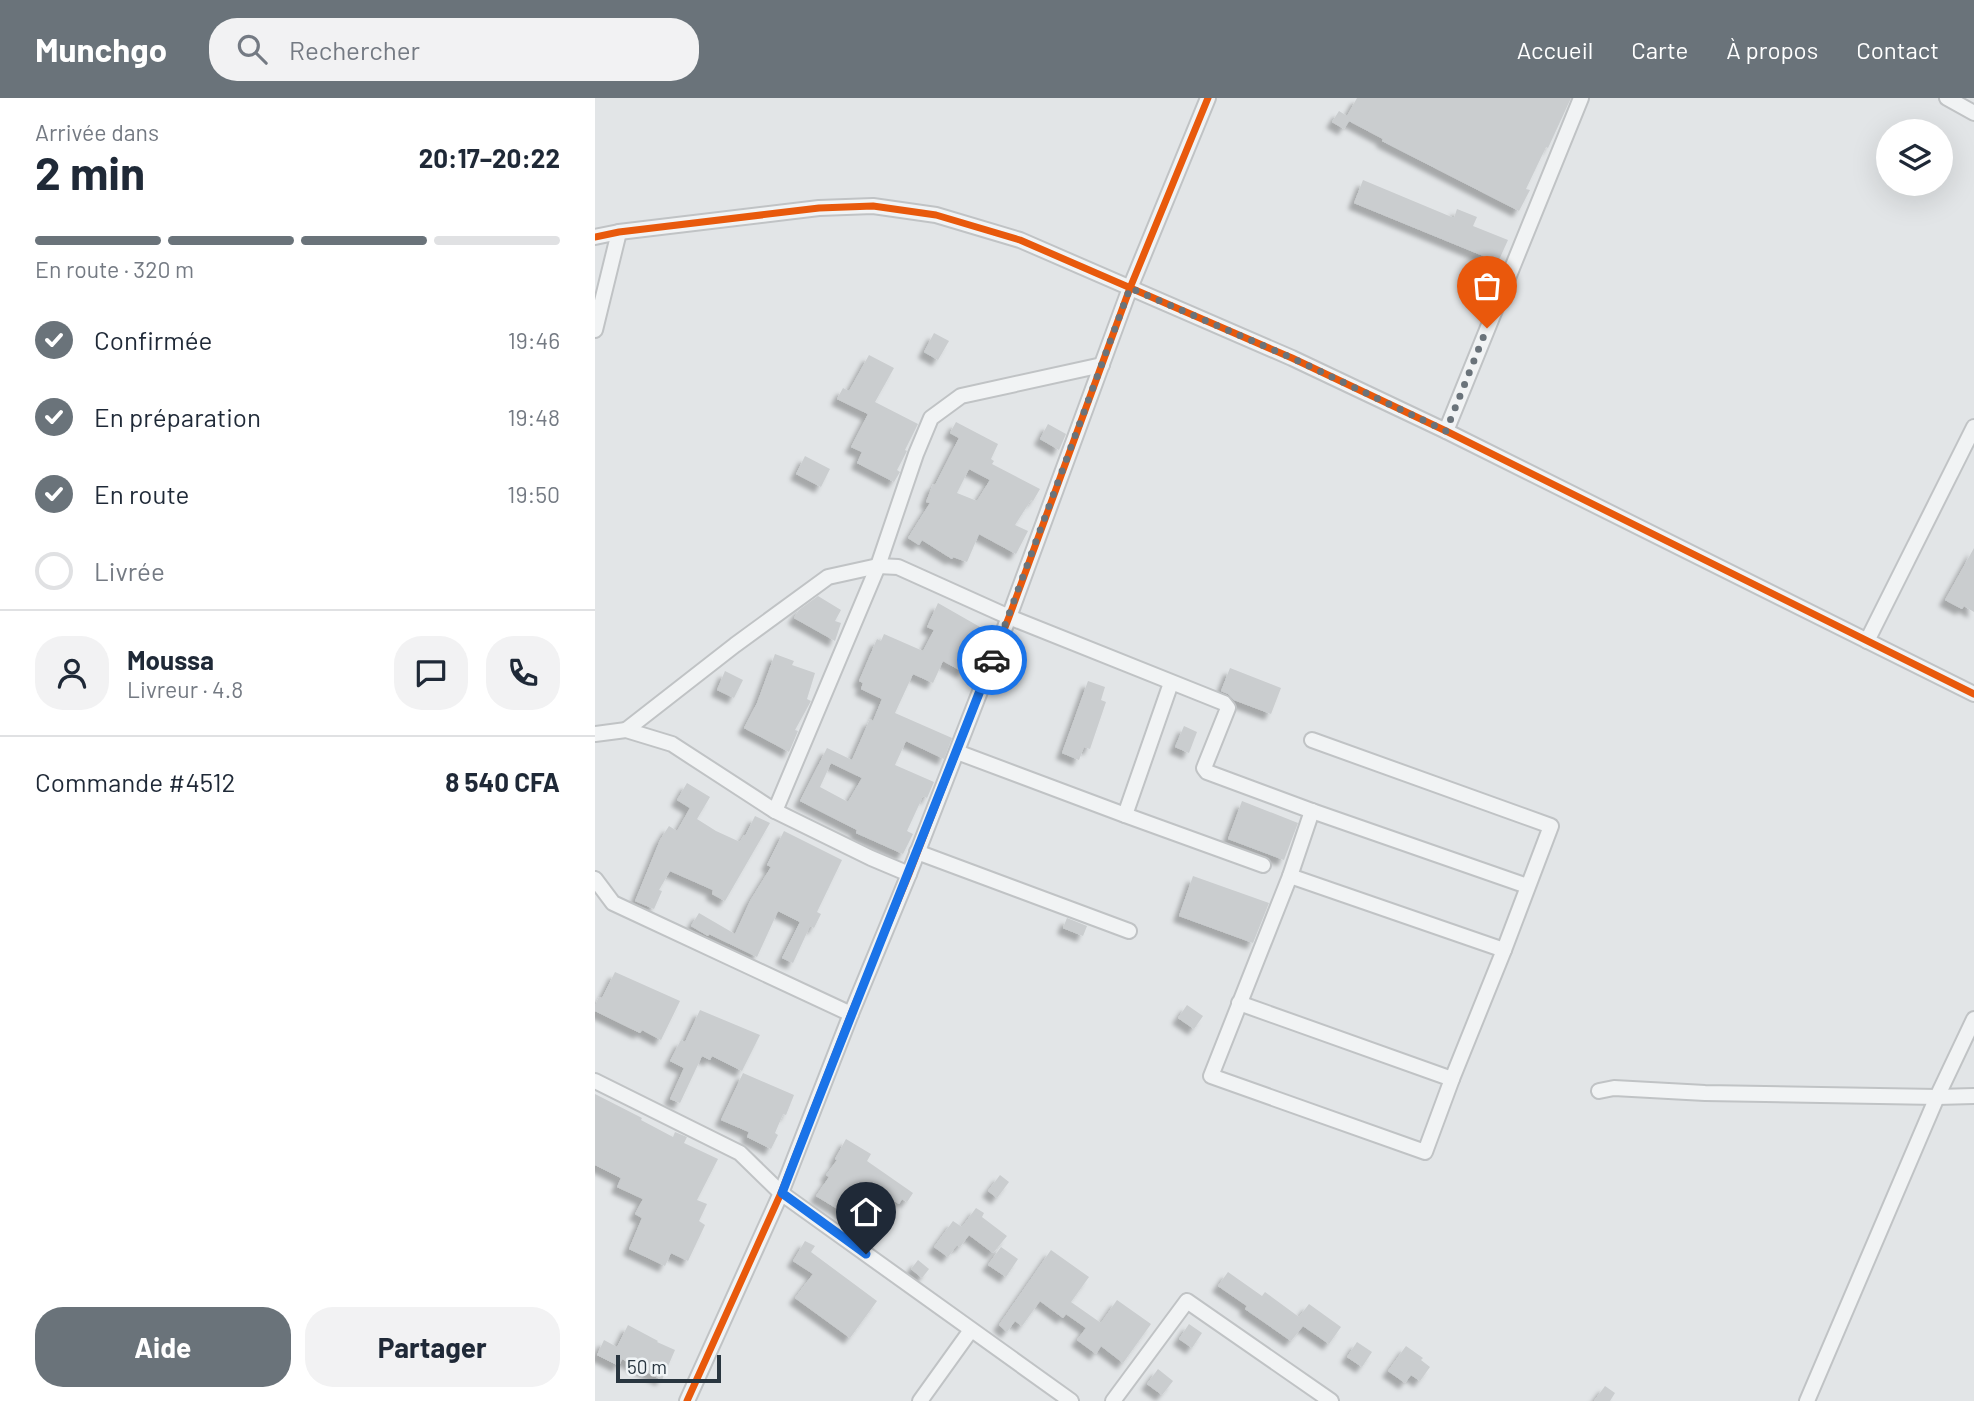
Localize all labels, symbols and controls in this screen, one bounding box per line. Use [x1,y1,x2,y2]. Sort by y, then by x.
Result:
search box [209,18,699,81]
text: Munchgo [35,29,167,69]
icon: search [233,30,271,68]
text: Rechercher [289,34,420,65]
text: Accueil [1517,35,1593,64]
text: Carte [1631,35,1688,64]
text: À propos [1726,35,1818,64]
text: Contact [1856,35,1939,64]
text: Arrivée dans [35,118,159,146]
map controls [1876,119,1953,196]
button: layers [1876,119,1953,196]
text: 20:17–20:22 [419,142,560,173]
text: 2 min [35,144,145,199]
text: En route · 320 m [35,255,194,283]
pin [1457,256,1517,328]
icon: bag [1468,267,1506,305]
icon: check [35,321,73,359]
text: Confirmée [94,324,212,355]
text: 19:46 [508,326,560,354]
icon: check [35,398,73,436]
text: En préparation [94,401,261,432]
text: 19:48 [508,403,560,431]
icon: check [35,475,73,513]
text: En route [94,478,189,509]
text: 19:50 [507,480,560,508]
text: Livrée [94,555,165,586]
courier [957,625,1027,695]
button: person [35,636,109,710]
button: chat [394,636,468,710]
button: phone [486,636,560,710]
icon: car [973,641,1011,679]
text: Moussa [127,644,214,675]
text: Livreur · 4.8 [127,675,243,703]
text: Commande #4512 [35,766,235,797]
text: 8 540 CFA [445,766,560,797]
pin [836,1182,896,1254]
icon: home [847,1193,885,1231]
button: Aide [35,1307,291,1387]
button: Partager [305,1307,560,1387]
scale bar [616,1352,721,1384]
text: 50 m [627,1355,667,1378]

